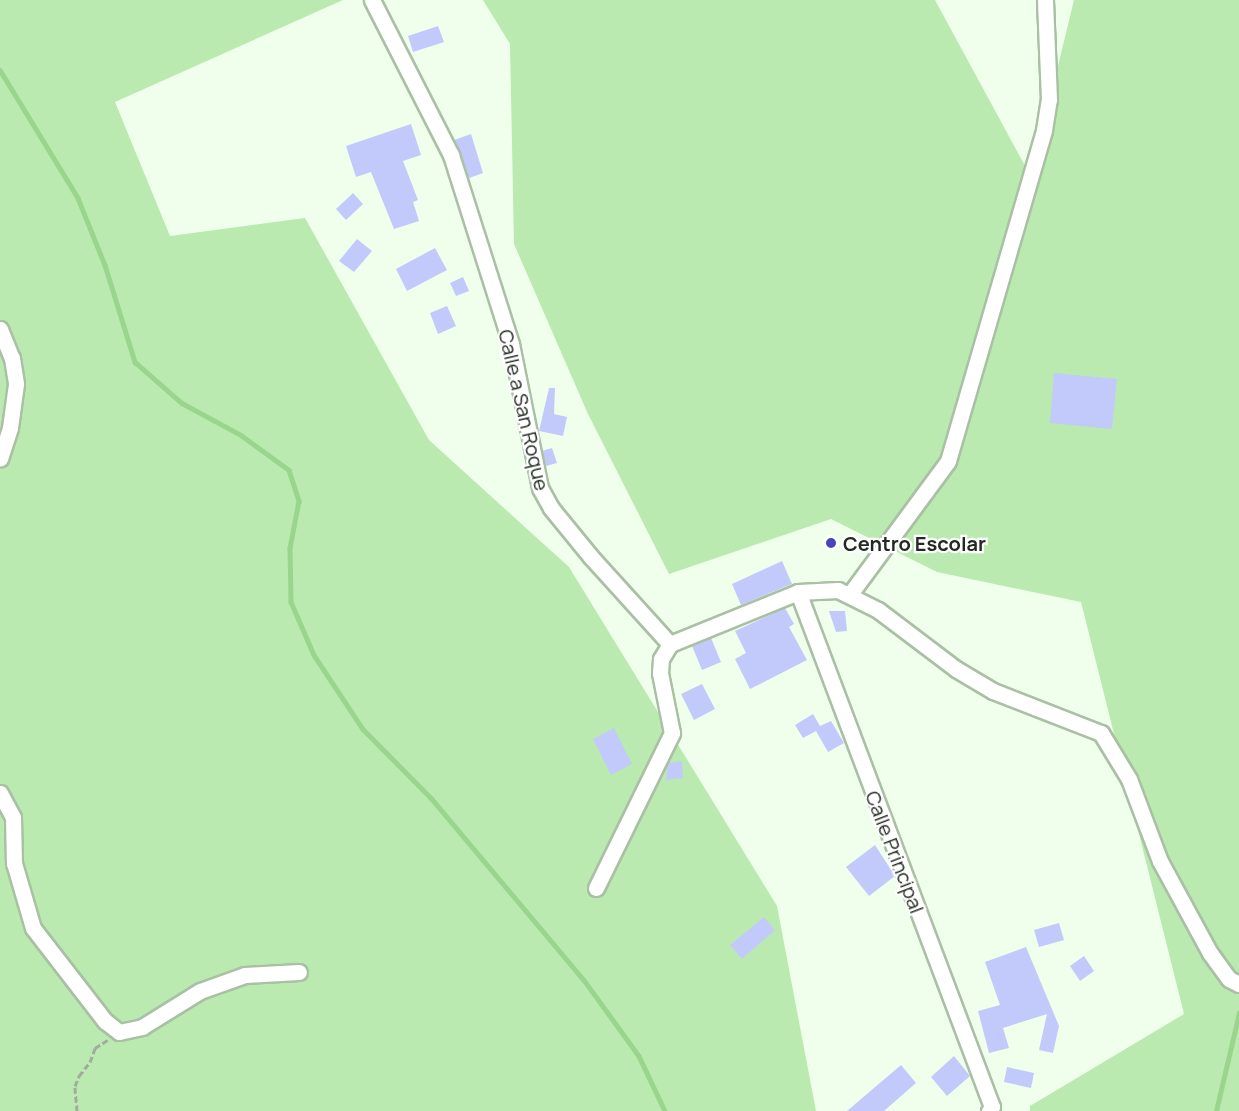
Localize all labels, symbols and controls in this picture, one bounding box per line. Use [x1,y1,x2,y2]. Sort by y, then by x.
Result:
street label: Calle a San Roque [494,327,554,493]
place label: Centro Escolar [843,531,986,555]
marker: Centro Escolar [824,536,838,550]
street label: Calle Principal [861,787,929,917]

